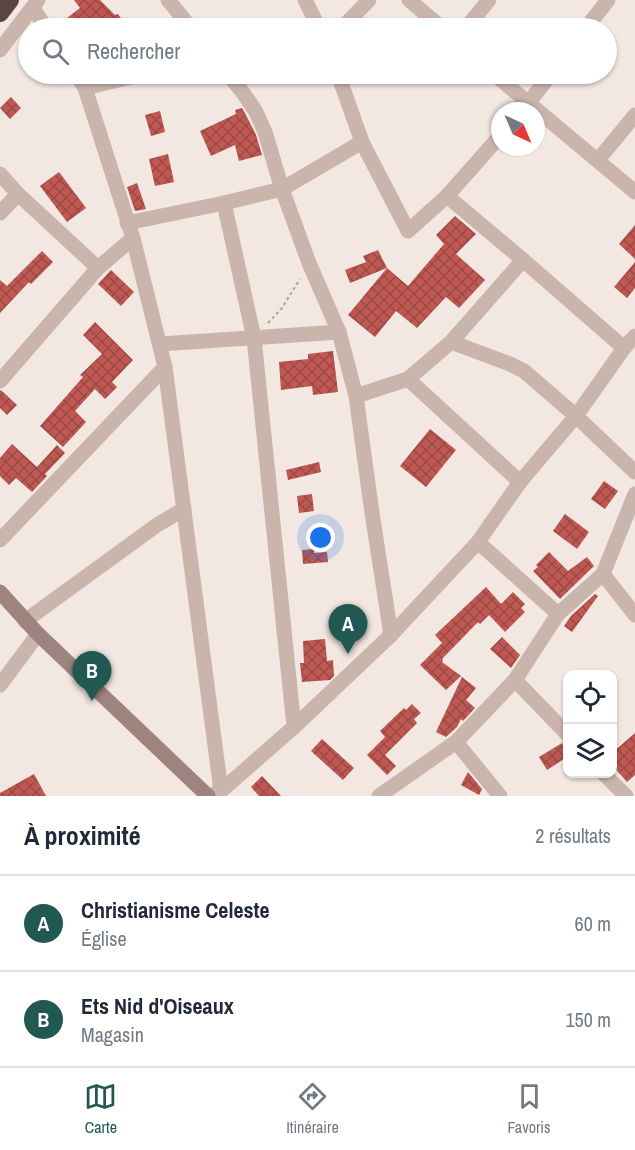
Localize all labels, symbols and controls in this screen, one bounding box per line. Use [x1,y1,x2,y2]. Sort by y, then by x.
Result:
search box [18,18,617,84]
icon: search [39,35,72,68]
text: Rechercher [87,36,180,66]
north arrow [491,102,545,156]
your location [306,523,335,552]
pin: A [328,604,368,654]
pin: B [72,652,112,701]
map controls [563,670,617,778]
button: locate [563,670,617,724]
button: layers [563,724,617,778]
text: À proximité [24,818,141,853]
text: 2 résultats [535,822,611,849]
text: Christianisme Celeste [81,895,270,925]
text: A [38,910,49,937]
text: 60 m [575,910,611,937]
text: Église [81,925,127,952]
text: Ets Nid d'Oiseaux [81,991,234,1021]
text: B [38,1006,49,1033]
text: 150 m [565,1006,611,1033]
text: Magasin [81,1021,144,1048]
tab: Carte [84,1080,117,1138]
tab: Itinéraire [286,1080,339,1138]
tab: Favoris [507,1080,551,1138]

